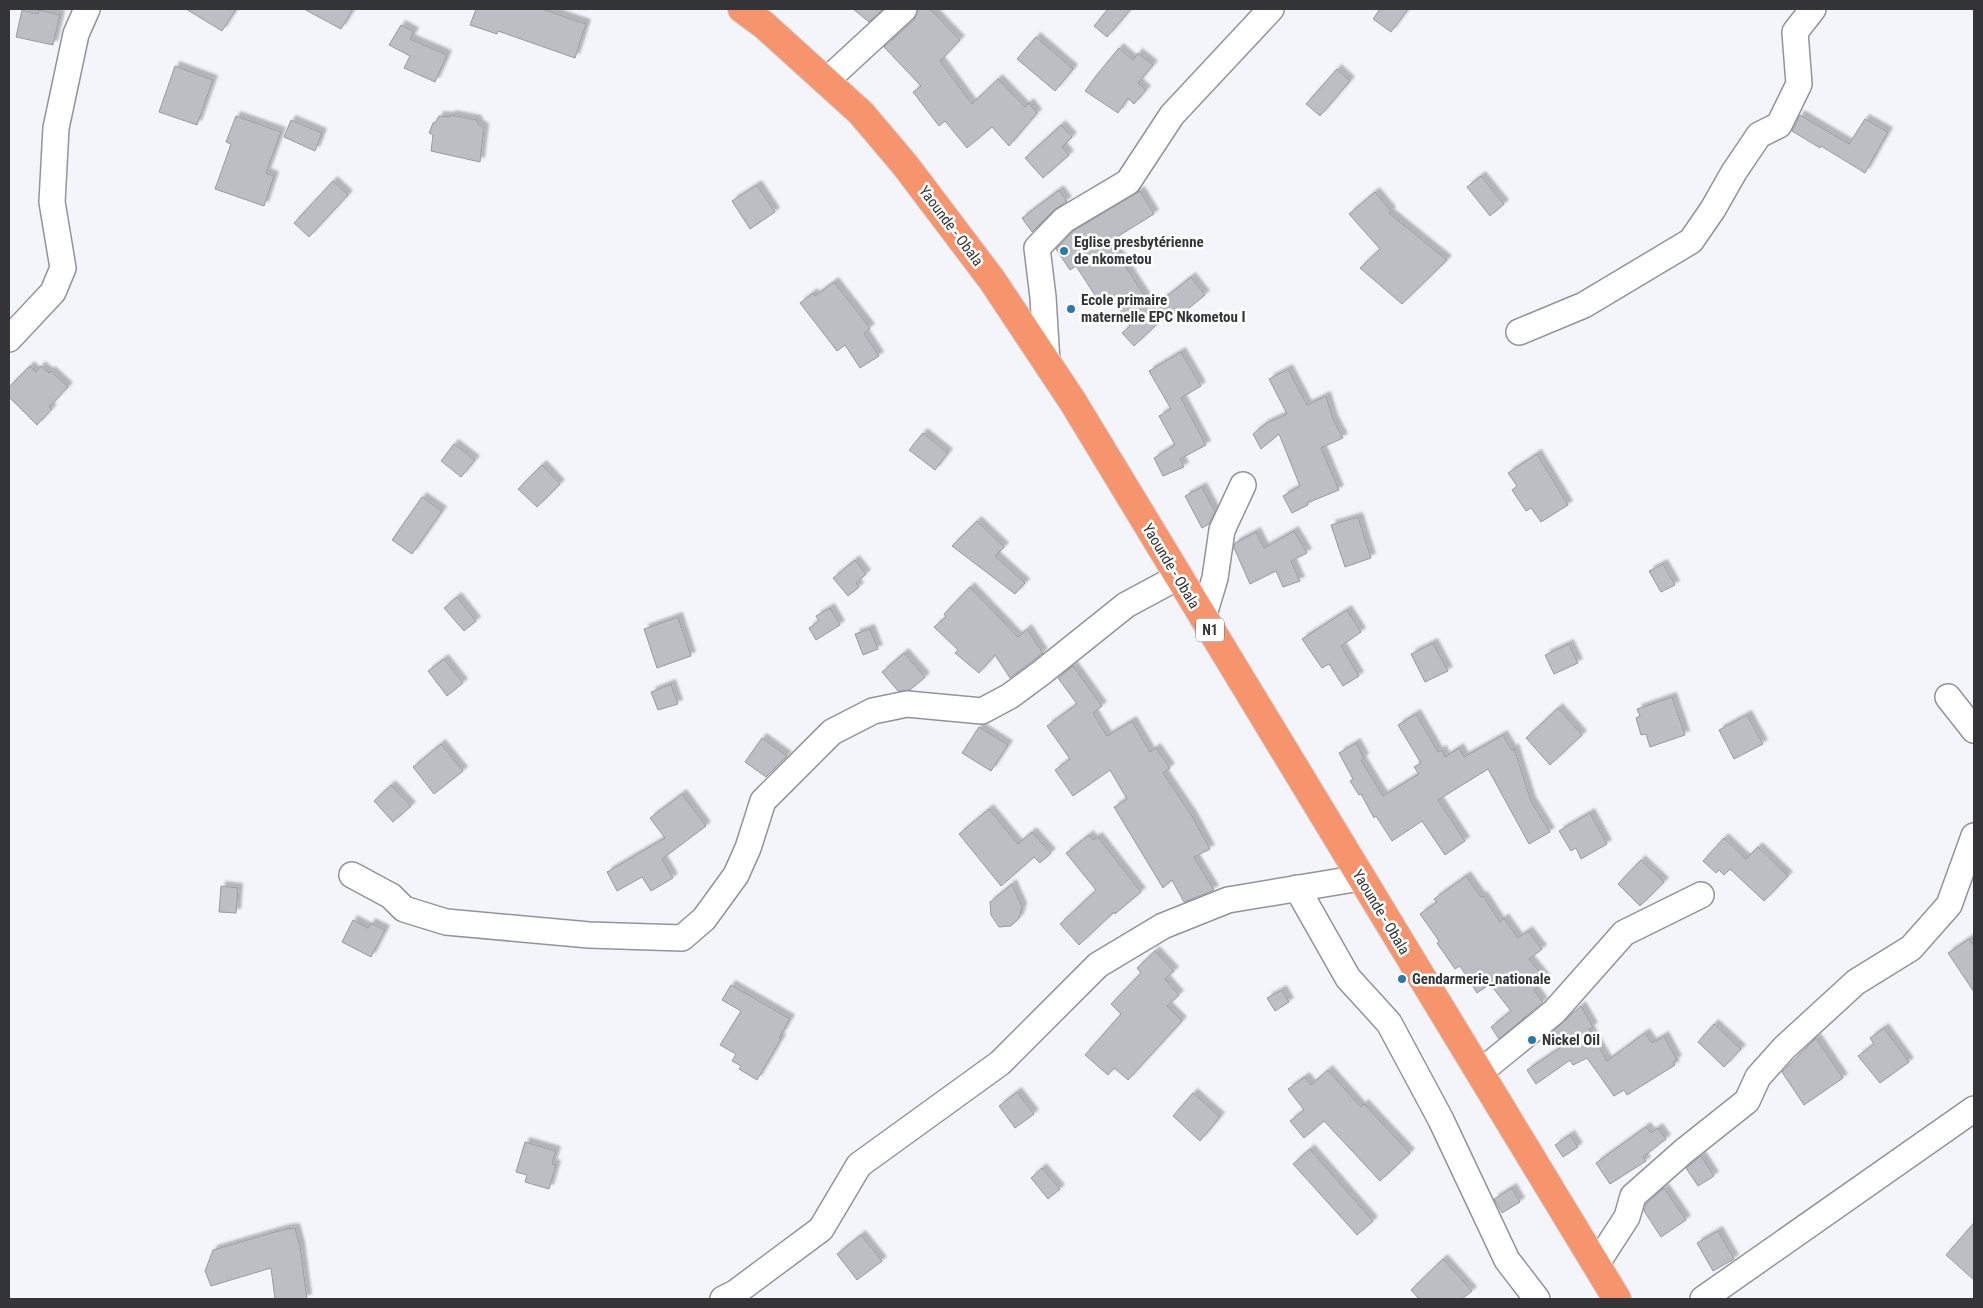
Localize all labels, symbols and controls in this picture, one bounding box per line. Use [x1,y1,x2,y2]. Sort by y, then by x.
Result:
street label: Yaounde - Obala [915,182,987,270]
place label: Eglise presbytérienne de nkometou [1074,233,1204,268]
marker: Eglise presbytérienne de nkometou [1058,245,1070,257]
place label: Ecole primaire maternelle EPC Nkometou I [1081,291,1245,326]
marker: Ecole primaire maternelle EPC Nkometou I [1065,303,1077,315]
street label: Yaounde - Obala [1139,520,1203,612]
road number: N1 [1196,618,1224,642]
street label: Yaounde - Obala [1349,866,1413,958]
place label: Gendarmerie_nationale [1412,970,1551,988]
marker: Gendarmerie_nationale [1396,973,1408,985]
place label: Nickel Oil [1542,1031,1600,1049]
marker: Nickel Oil [1526,1034,1538,1046]

